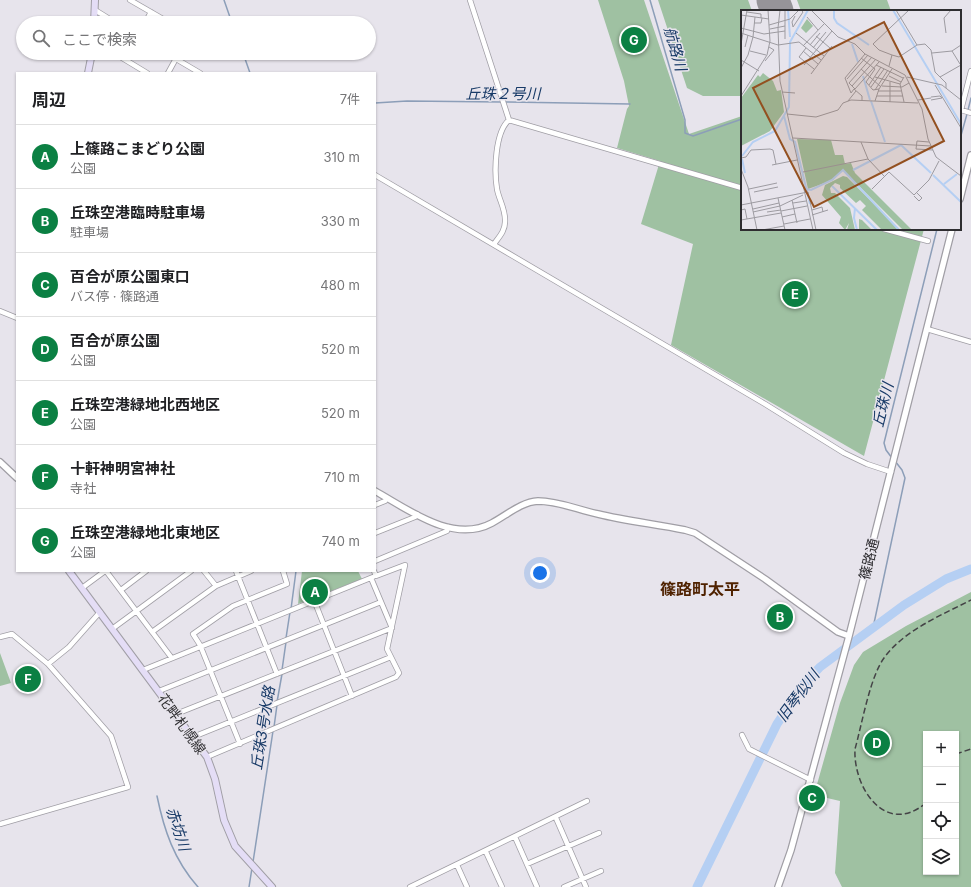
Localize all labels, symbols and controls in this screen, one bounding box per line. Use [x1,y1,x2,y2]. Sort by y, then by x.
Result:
inset map [741,10,961,230]
search box [16,16,376,60]
pin: G [621,25,647,55]
water label: 航路川 [660,25,691,75]
icon: search [30,27,52,49]
text: ここで検索 [62,30,137,49]
water label: 丘珠２号川 [465,84,542,103]
text: 周辺 [32,90,66,110]
text: 7件 [340,91,360,107]
text: 上篠路こまどり公園 [70,139,205,158]
text: A [40,149,50,165]
text: 310 m [323,149,360,165]
text: 公園 [70,160,96,176]
text: 丘珠空港臨時駐車場 [70,203,205,222]
text: B [41,213,49,229]
text: 330 m [321,213,360,229]
text: 駐車場 [70,224,109,240]
text: 百合が原公園東口 [70,267,190,286]
text: C [40,277,50,293]
text: 480 m [320,277,360,293]
pin: E [782,279,808,309]
text: バス停 · 篠路通 [70,288,159,304]
text: 百合が原公園 [70,331,160,350]
text: D [40,341,50,357]
text: 520 m [321,341,360,357]
text: 公園 [70,352,96,368]
water label: 丘珠川 [868,379,898,429]
text: 丘珠空港緑地北西地区 [70,395,220,414]
text: E [41,405,49,421]
text: 520 m [321,405,360,421]
text: 公園 [70,416,96,432]
text: 十軒神明宮神社 [70,459,175,478]
text: F [41,469,49,485]
text: 710 m [324,469,360,485]
text: 寺社 [70,480,96,496]
text: 丘珠空港緑地北東地区 [70,523,220,542]
text: G [40,533,50,549]
text: 740 m [322,533,360,549]
street label: 篠路通 [855,536,882,581]
text: 公園 [70,544,96,560]
your location [530,563,550,583]
pin: A [302,577,328,607]
district label: 篠路町太平 [660,579,740,599]
pin: B [767,602,793,632]
pin: F [15,664,41,694]
water label: 旧琴似川 [772,664,824,725]
water label: 丘珠3号水路 [247,683,279,771]
street label: 花畔札幌線 [155,690,210,757]
pin: D [864,728,890,758]
map controls [923,731,959,875]
button: + [923,731,959,767]
button: − [923,767,959,803]
pin: C [799,783,825,813]
button: locate [923,803,959,839]
water label: 赤坊川 [162,805,195,855]
button: layers [923,839,959,875]

